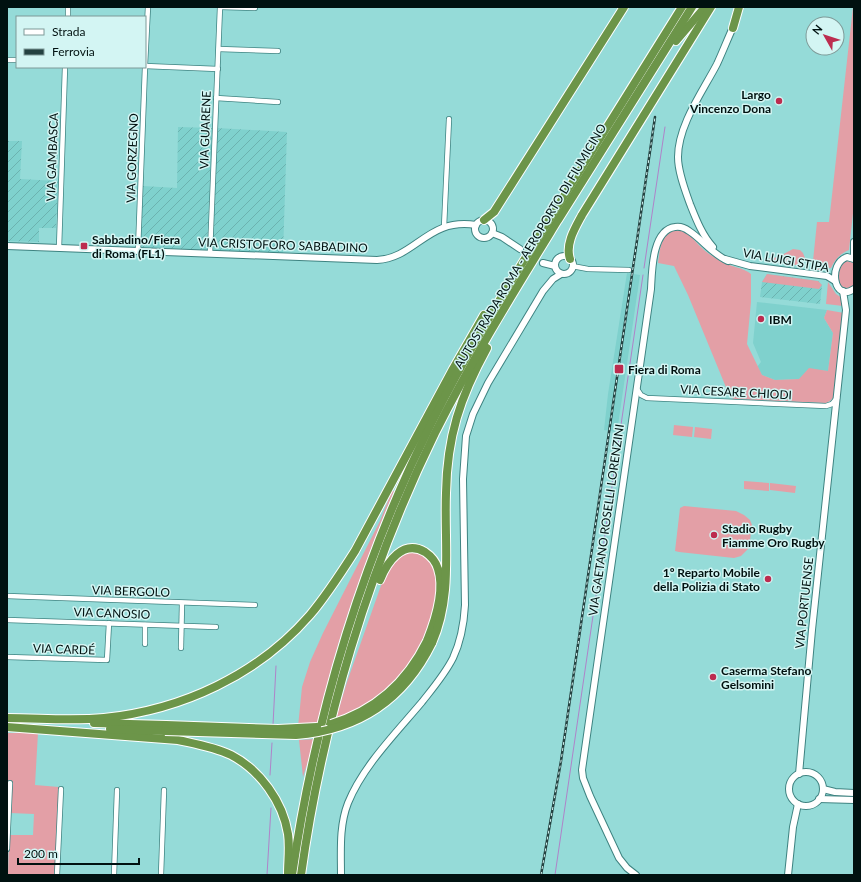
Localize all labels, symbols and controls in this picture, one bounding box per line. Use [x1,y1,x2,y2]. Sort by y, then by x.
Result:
legend [16,16,146,68]
north arrow [805,16,845,56]
text: N [809,22,825,37]
text: Strada [52,24,85,39]
text: Ferrovia [52,44,95,59]
place label: Largo Vincenzo Dona [689,87,771,116]
street label: VIA GUARENE [196,91,214,169]
marker: Largo Vincenzo Dona [774,96,784,106]
street label: VIA GAMBASCA [43,112,61,202]
street label: VIA GORZEGNO [123,113,141,203]
street label: AUTOSTRADA ROMA - AEROPORTO DI FIUMICINO [451,121,609,371]
place label: Sabbadino/Fiera di Roma (FL1) [92,232,180,261]
street label: VIA CRISTOFORO SABBADINO [198,235,368,255]
marker: Sabbadino/Fiera di Roma (FL1) [79,241,89,251]
street label: VIA LUIGI STIPA [742,245,831,275]
place label: IBM [769,312,792,327]
marker: IBM [756,314,766,324]
place label: Fiera di Roma [628,362,701,377]
marker: Fiera di Roma [613,363,625,375]
street label: VIA CESARE CHIODI [680,382,792,402]
street label: VIA GAETANO ROSELLI LORENZINI [585,423,627,617]
place label: Stadio Rugby Fiamme Oro Rugby [722,521,825,550]
marker: Stadio Rugby Fiamme Oro Rugby [709,530,719,540]
street label: VIA PORTUENSE [792,557,816,649]
place label: 1º Reparto Mobile della Polizia di Stato [653,565,761,594]
marker: 1º Reparto Mobile della Polizia di Stato [763,574,773,584]
street label: VIA BERGOLO [92,582,171,600]
street label: VIA CANOSIO [73,604,151,622]
street label: VIA CARDÉ [33,640,95,658]
place label: Caserma Stefano Gelsomini [721,663,811,692]
marker: Caserma Stefano Gelsomini [708,672,718,682]
scale bar [18,840,139,866]
text: 200 m [24,846,58,861]

